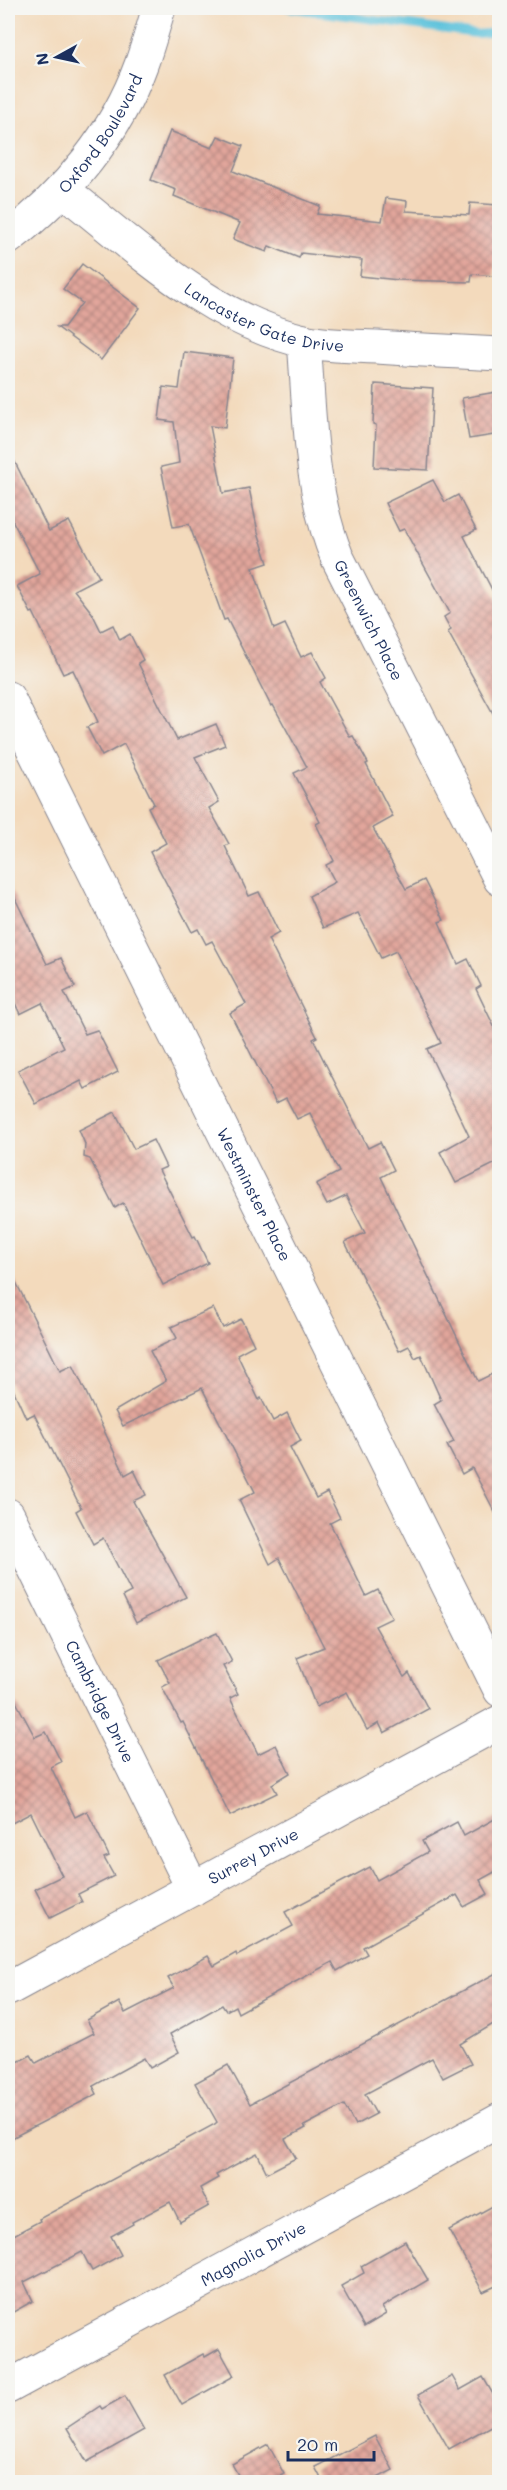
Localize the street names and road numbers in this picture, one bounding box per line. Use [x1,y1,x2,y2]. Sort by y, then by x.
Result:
street label: Oxford Boulevard [53,71,146,197]
street label: Lancaster Gate Drive [181,277,345,356]
street label: Greenwich Place [330,556,409,684]
street label: Westminster Place [213,1124,297,1264]
street label: Cambridge Drive [62,1636,140,1766]
street label: Surrey Drive [204,1823,302,1888]
street label: Magnolia Drive [197,2216,309,2291]

